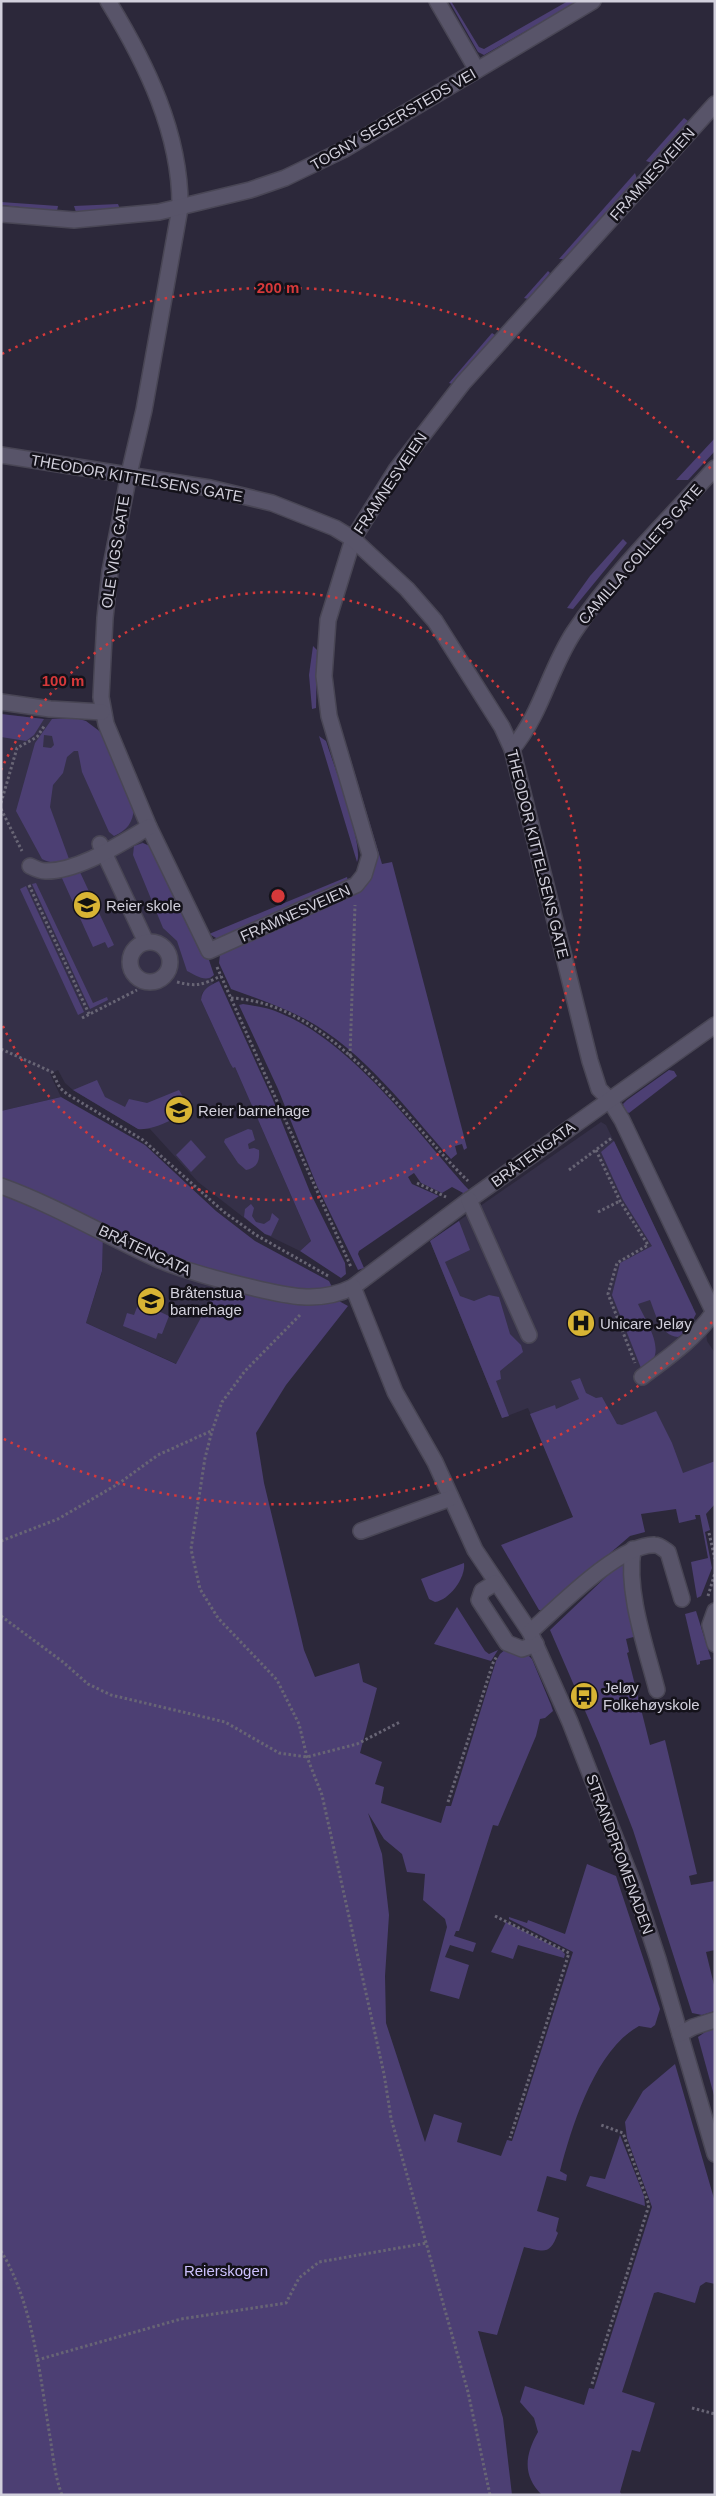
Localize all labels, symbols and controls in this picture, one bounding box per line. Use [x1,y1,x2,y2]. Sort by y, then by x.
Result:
street label: TOGNY SEGERSTEDS VEI [307,65,479,173]
street label: FRAMNESVEIEN [606,124,698,224]
text: 200 m [257,279,299,296]
street label: FRAMNESVEIEN [350,429,430,537]
street label: THEODOR KITTELSENS GATE [30,451,244,505]
street label: CAMILLA COLLETS GATE [575,481,705,627]
street label: OLE VIGS GATE [98,494,132,610]
text: 100 m [42,672,84,689]
street label: THEODOR KITTELSENS GATE [504,748,572,960]
street label: FRAMNESVEIEN [237,881,353,945]
centre of rings [269,887,287,905]
school or university icon: Reier skole [72,890,102,920]
place label: Reier skole [106,897,181,914]
school or university icon: Reier barnehage [164,1095,194,1125]
place label: Reier barnehage [198,1102,310,1119]
street label: BRÅTENGATA [488,1118,578,1190]
street label: BRÅTENGATA [96,1221,194,1279]
place label: Bråtenstua barnehage [170,1284,243,1318]
school or university icon: Bråtenstua barnehage [136,1286,166,1316]
hospital icon: Unicare Jeløy [566,1308,596,1338]
place label: Unicare Jeløy [600,1315,692,1332]
place label: Jeløy Folkehøyskole [603,1679,700,1713]
bus stop icon: Jeløy Folkehøyskole [569,1681,599,1711]
street label: STRANDPROMENADEN [583,1772,657,1936]
park label: Reierskogen [184,2262,268,2279]

